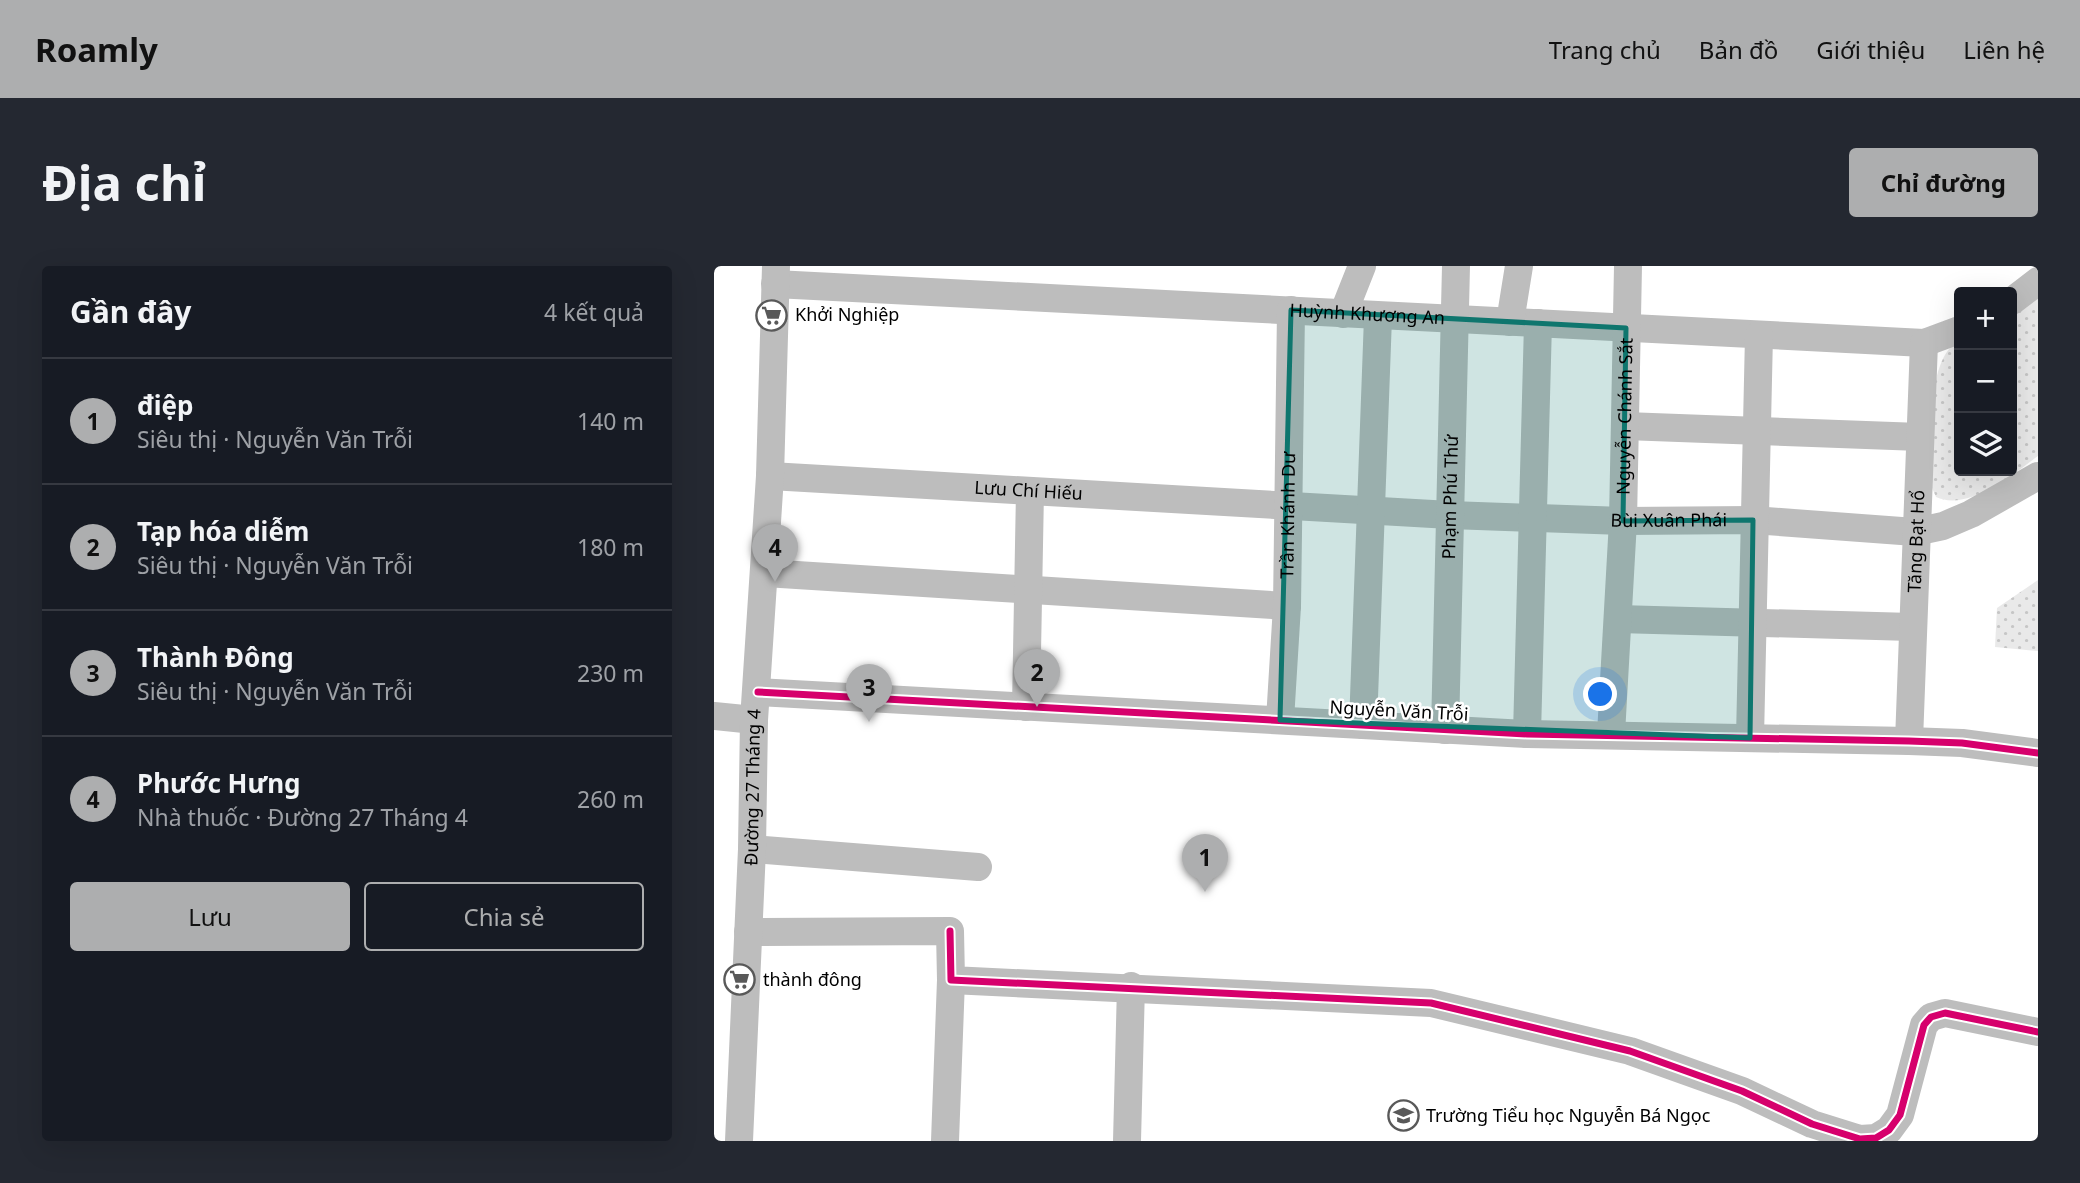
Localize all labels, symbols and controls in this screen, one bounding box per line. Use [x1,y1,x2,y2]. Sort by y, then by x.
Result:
text: Roamly [35,27,158,72]
text: Trang chủ [1549,33,1661,66]
text: Bản đồ [1699,33,1778,66]
text: Giới thiệu [1816,33,1925,66]
text: Liên hệ [1963,33,2045,66]
button: Chỉ đường [1849,148,2038,217]
text: Địa chỉ [42,149,206,215]
map controls [1954,287,2017,476]
button: + [1954,287,2017,350]
text: Gần đây [70,291,191,332]
text: 4 kết quả [544,296,644,328]
street label: Huỳnh Khương An [1289,297,1446,329]
supermarket icon: Khởi Nghiệp [755,298,789,332]
place label: Khởi Nghiệp [795,302,899,326]
street label: Nguyễn Chánh Sắt [1611,337,1638,495]
button: − [1954,350,2017,413]
text: điệp [137,387,194,423]
text: 1 [86,405,100,437]
text: 140 m [577,405,644,437]
button: layers [1954,413,2017,476]
text: Siêu thị · Nguyễn Văn Trỗi [137,423,413,455]
street label: Phạm Phú Thứ [1436,434,1463,560]
street label: Trần Khánh Dư [1274,451,1300,579]
street label: Lưu Chí Hiếu [974,475,1083,505]
street label: Tăng Bạt Hổ [1902,489,1929,593]
street label: Bùi Xuân Phái [1610,507,1727,532]
text: Tạp hóa diễm [137,513,309,549]
pin: 4 [752,524,798,582]
text: 2 [86,531,100,563]
text: 180 m [577,531,644,563]
text: Siêu thị · Nguyễn Văn Trỗi [137,549,413,581]
text: Thành Đông [137,639,294,675]
pin: 2 [1014,649,1060,707]
text: 3 [86,657,100,689]
text: 230 m [577,657,644,689]
pin: 3 [846,664,892,722]
text: Siêu thị · Nguyễn Văn Trỗi [137,675,413,707]
your location [1583,677,1617,711]
street label: Nguyễn Văn Trỗi [1329,694,1469,726]
street label: Đường 27 Tháng 4 [738,708,766,866]
text: Phước Hưng [137,765,301,801]
text: 4 [86,783,100,815]
text: 260 m [577,783,644,815]
text: Nhà thuốc · Đường 27 Tháng 4 [137,801,468,833]
pin: 1 [1182,834,1228,892]
button: Lưu [70,882,350,951]
button: Chia sẻ [364,882,644,951]
supermarket icon: thành đông [723,963,757,997]
place label: thành đông [763,967,862,991]
school or university icon: Trường Tiểu học Nguyễn Bá Ngọc [1386,1099,1420,1133]
place label: Trường Tiểu học Nguyễn Bá Ngọc [1426,1103,1711,1127]

